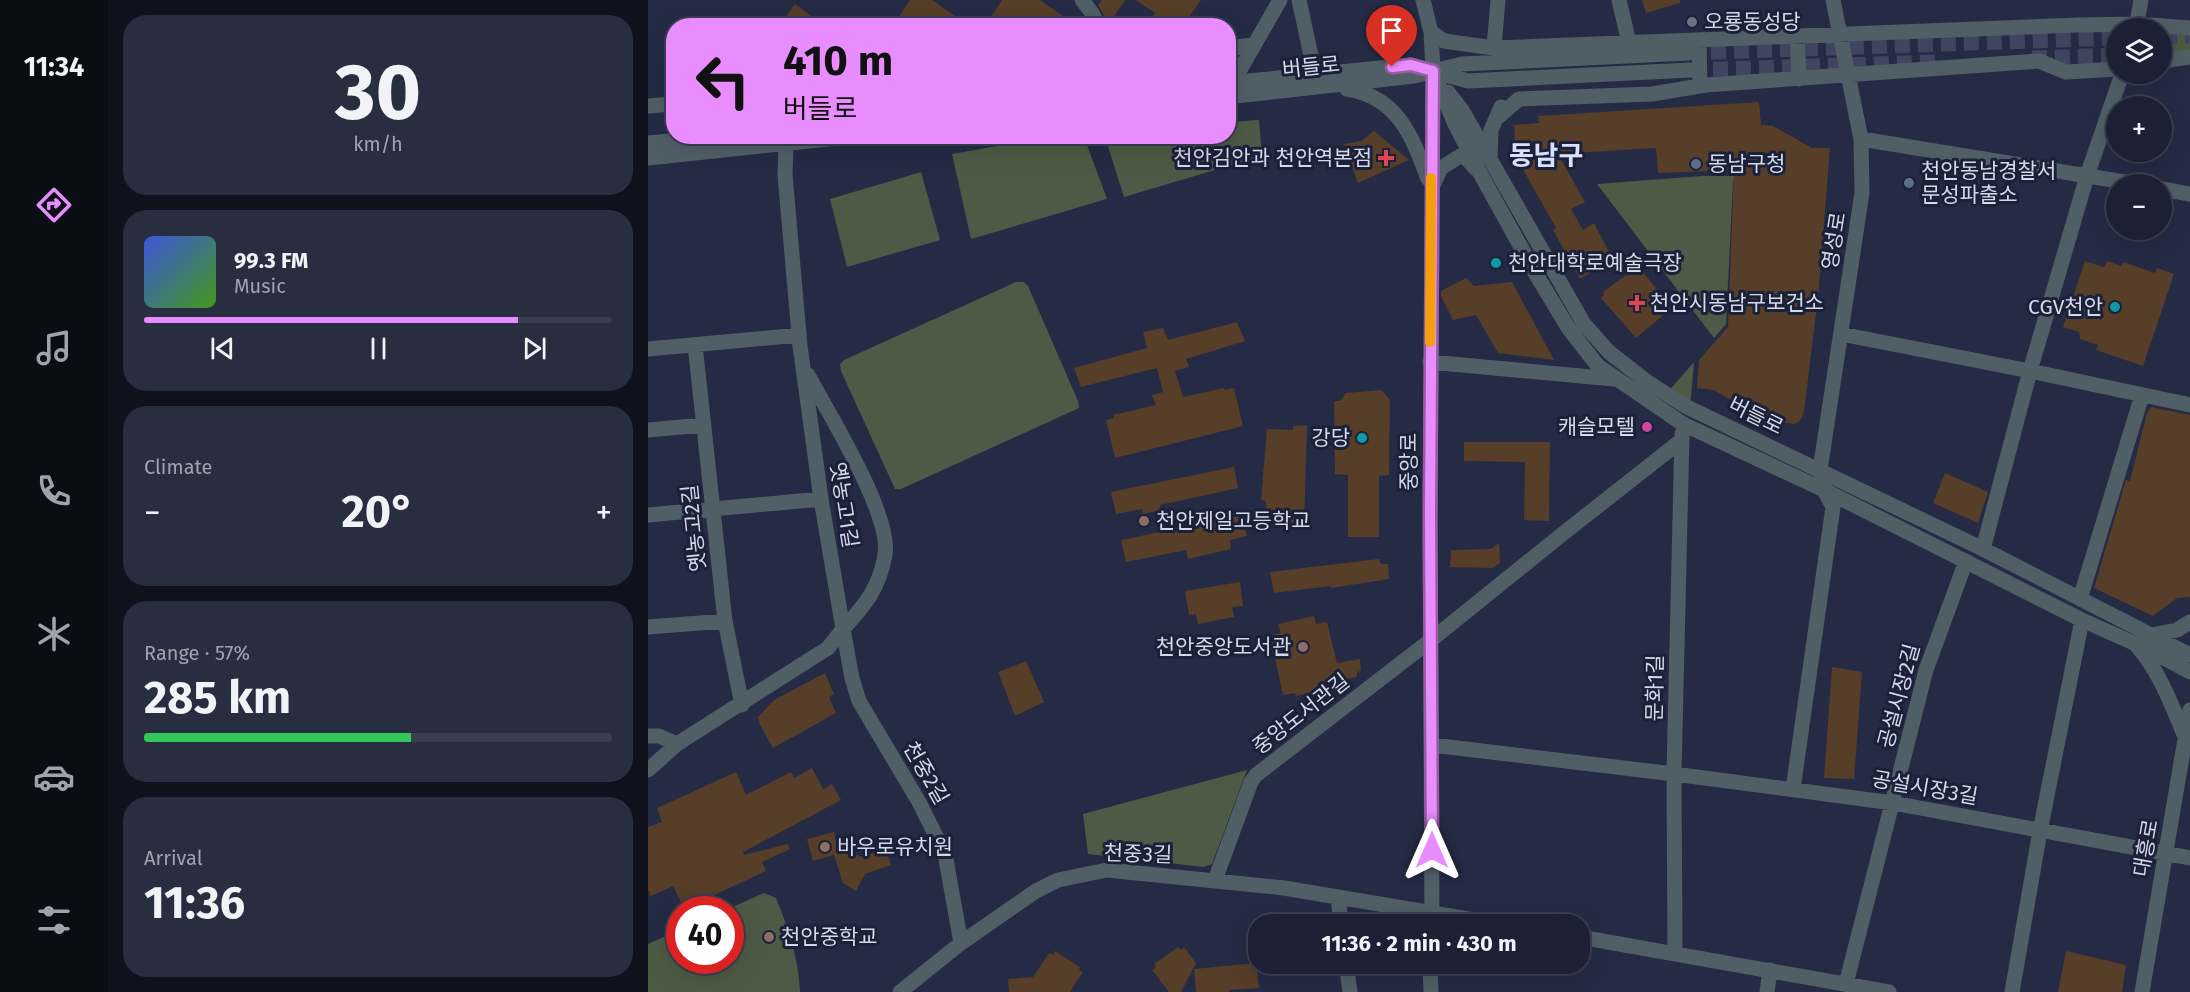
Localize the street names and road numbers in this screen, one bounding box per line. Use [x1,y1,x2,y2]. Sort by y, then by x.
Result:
street label: 버들로 [1281,51,1341,83]
street label: 영성로 [1817,210,1851,272]
street label: 버들로 [1724,392,1788,440]
street label: 중앙로 [1396,433,1422,491]
street label: 옛농고1길 [824,460,864,550]
street label: 옛농고2길 [676,483,712,573]
street label: 공설시장2길 [1873,641,1925,751]
street label: 문화1길 [1641,654,1669,722]
street label: 중앙도서관길 [1247,668,1355,760]
street label: 천중2길 [898,737,954,809]
street label: 공설시장3길 [1870,766,1980,810]
street label: 대흥로 [2128,817,2164,879]
street label: 천중3길 [1103,840,1173,868]

